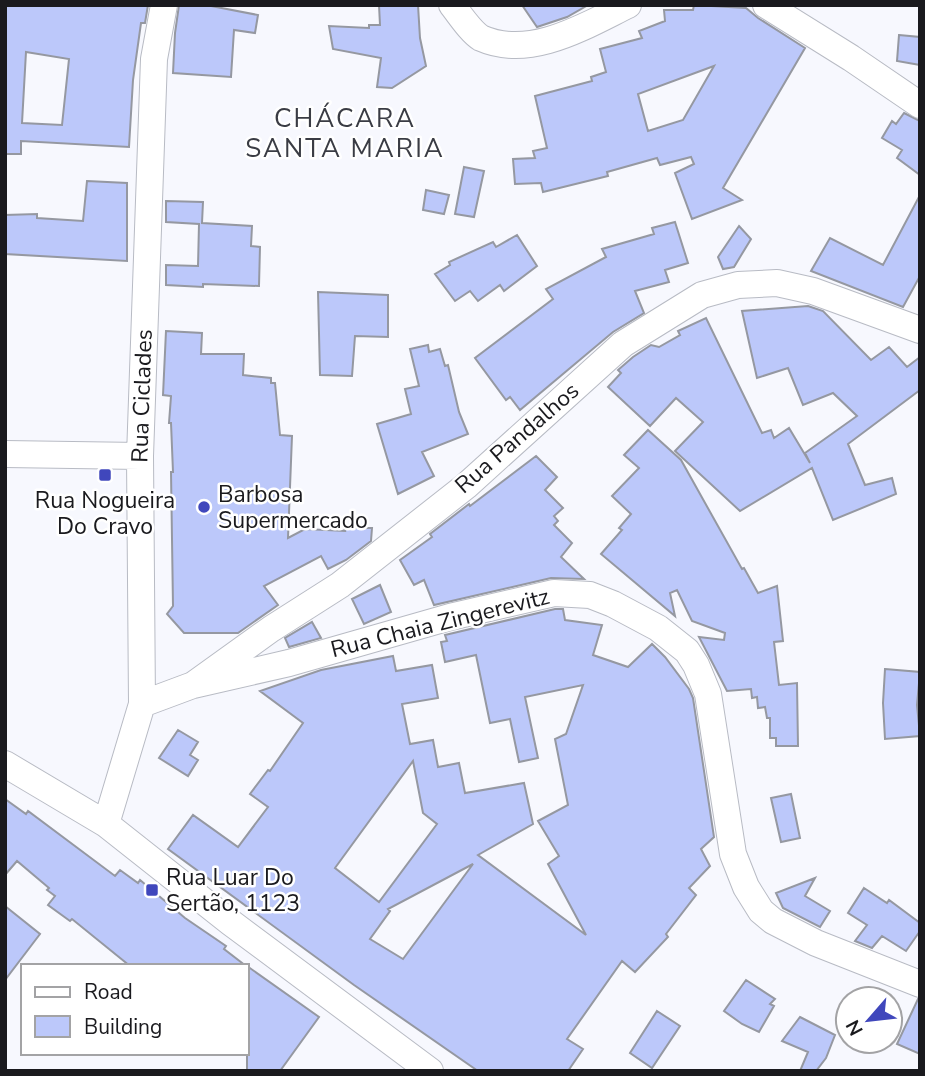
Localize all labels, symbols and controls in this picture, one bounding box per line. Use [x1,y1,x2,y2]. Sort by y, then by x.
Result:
district label: CHÁCARA SANTA MARIA [245,101,445,166]
street label: Rua Ciclades [124,329,160,463]
street label: Rua Pandalhos [448,375,586,501]
marker: Rua Nogueira Do Cravo [97,467,113,483]
place label: Barbosa Supermercado [218,479,368,536]
place label: Rua Nogueira Do Cravo [35,485,175,542]
marker: Barbosa Supermercado [196,499,212,515]
street label: Rua Chaia Zingerevitz [327,581,553,665]
place label: Rua Luar Do Sertão, 1123 [166,862,300,919]
marker: Rua Luar Do Sertão, 1123 [144,882,160,898]
legend [21,964,248,1055]
text: Road [84,978,133,1006]
north arrow [834,985,904,1055]
text: Building [84,1013,162,1041]
text: N [840,1015,870,1040]

